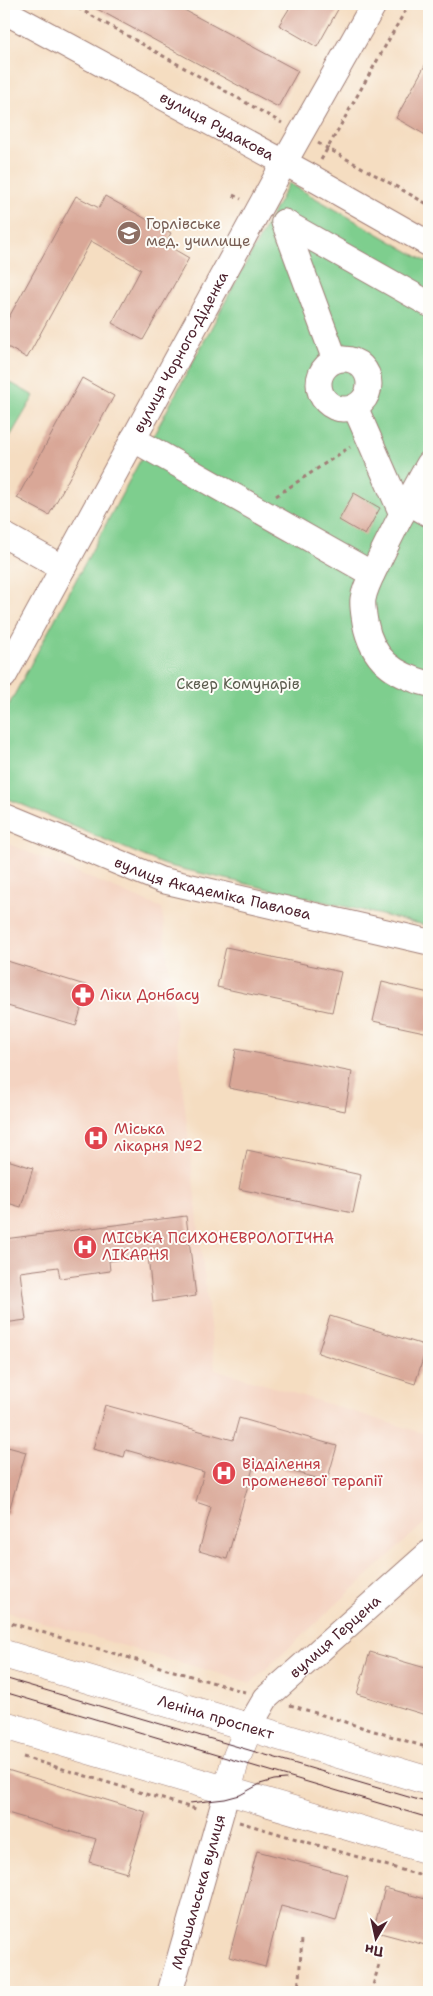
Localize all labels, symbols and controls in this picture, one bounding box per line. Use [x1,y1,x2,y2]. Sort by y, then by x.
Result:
street label: вулиця Рудакова [156,87,278,165]
place label: Горлівське мед. училище [146,214,250,251]
school or university icon: Горлівське мед. училище [116,220,142,246]
street label: вулиця Чорного-Діденка [129,267,233,436]
park label: Сквер Комунарів [176,674,300,694]
street label: вулиця Академіка Павлова [111,852,314,925]
pharmacy icon: Ліки Донбасу [70,982,96,1008]
place label: Ліки Донбасу [100,985,200,1005]
place label: Міська лікарня №2 [114,1119,203,1156]
hospital icon: Міська лікарня №2 [83,1125,109,1151]
place label: МІСЬКА ПСИХОНЕВРОЛОГІЧНА ЛІКАРНЯ [102,1228,334,1265]
hospital icon: МІСЬКА ПСИХОНЕВРОЛОГІЧНА ЛІКАРНЯ [72,1234,98,1260]
place label: Відділення променевої терапії [242,1454,383,1491]
hospital icon: Відділення променевої терапії [211,1460,237,1486]
street label: вулиця Герцена [285,1590,385,1683]
street label: Леніна проспект [155,1690,277,1744]
street label: Маршальська вулиця [167,1812,230,1972]
north arrow [350,1914,400,1964]
text: Пн [363,1941,385,1961]

